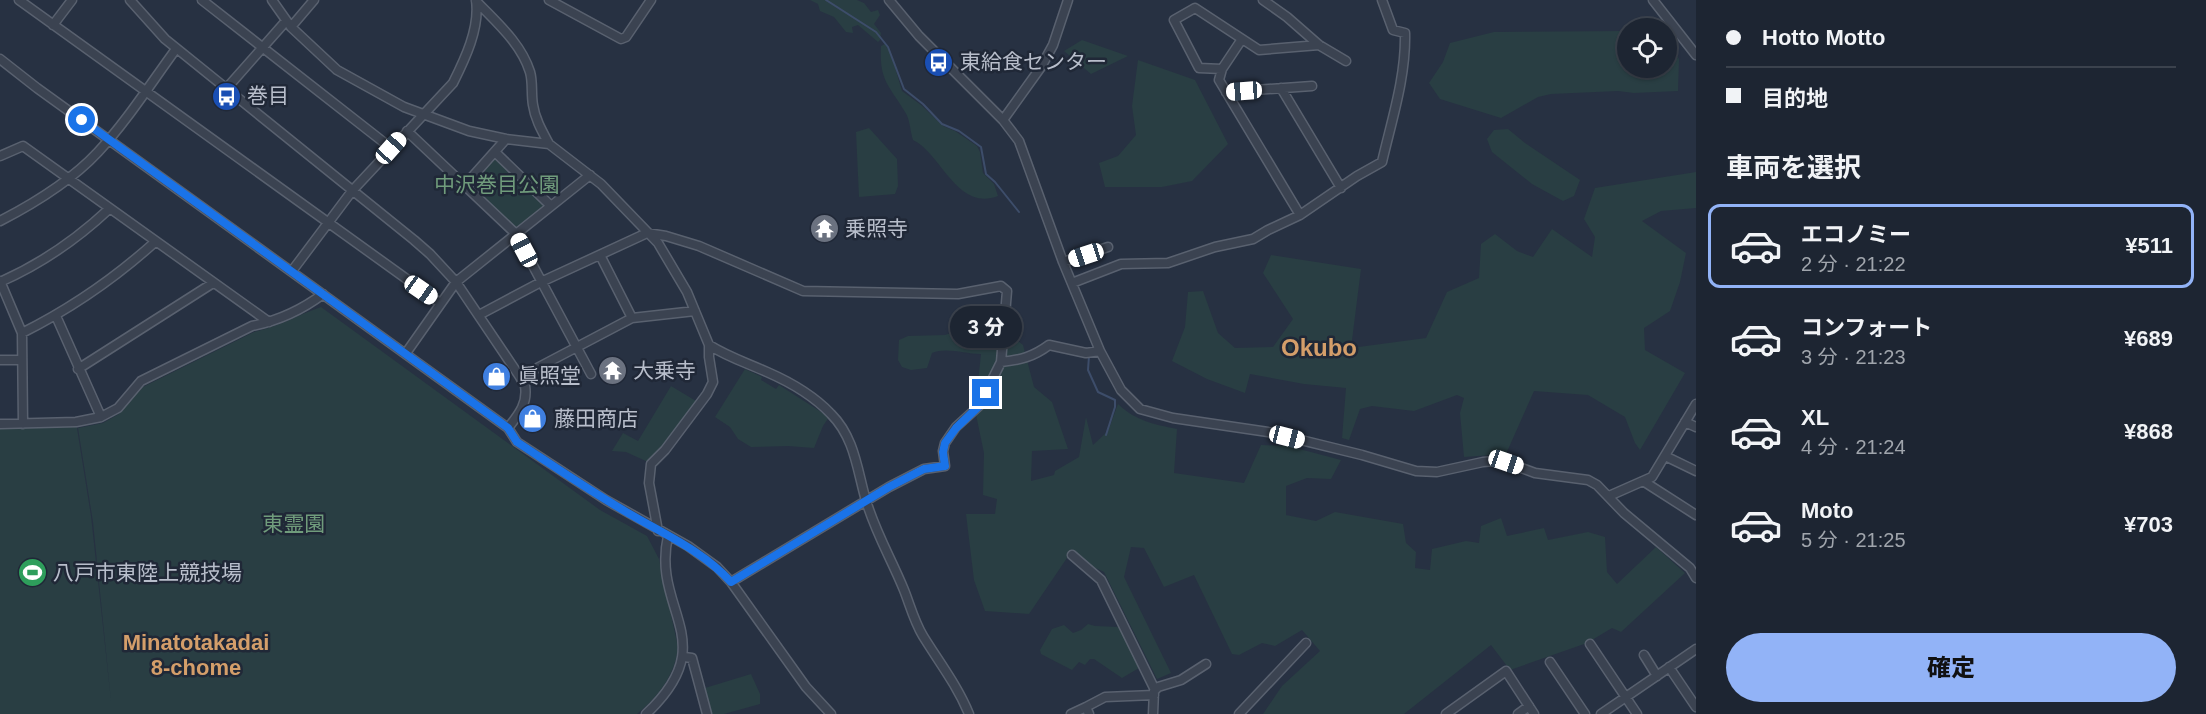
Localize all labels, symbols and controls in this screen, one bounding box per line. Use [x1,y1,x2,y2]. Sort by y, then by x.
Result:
map controls [1617,18,1677,78]
button: locate [1617,18,1677,78]
text: Hotto Motto [1762,25,1885,50]
bus stop icon: 東給食センター [923,46,955,78]
place label: 東給食センター [960,50,1107,73]
bus stop icon: 巻目 [210,80,242,112]
car [1225,81,1263,101]
place label: 巻目 [247,84,289,107]
text: 目的地 [1762,86,1828,111]
route start [68,106,95,133]
car [372,129,410,167]
text: 車両を選択 [1726,153,1861,183]
park label: 中沢巻目公園 [434,173,560,196]
temple icon: 乗照寺 [808,213,840,245]
place label: 乗照寺 [845,217,908,240]
icon: car [1729,219,1783,273]
text: エコノミー [1801,222,1911,247]
car [508,230,540,270]
text: ¥511 [2125,233,2173,258]
car [1066,241,1106,269]
text: 2 分 · 21:22 [1801,253,1906,275]
car [401,272,441,308]
callout: 3 分 [950,306,1022,348]
icon: car [1729,312,1783,366]
text: コンフォート [1801,315,1932,340]
text: 3 分 [968,316,1004,338]
text: ¥689 [2124,326,2173,351]
district label: Okubo [1281,334,1357,361]
text: 3 分 · 21:23 [1801,346,1906,368]
temple icon: 大乗寺 [596,355,628,387]
place label: 大乗寺 [633,359,696,382]
shop icon: 眞照堂 [481,360,513,392]
place label: 眞照堂 [518,364,581,387]
route end [972,379,999,406]
shop icon: 藤田商店 [517,403,549,435]
icon: car [1729,405,1783,459]
text: XL [1801,405,1829,430]
place label: 藤田商店 [554,407,638,430]
text: ¥868 [2124,419,2173,444]
car [1267,424,1307,450]
text: 4 分 · 21:24 [1801,436,1906,458]
car [1486,448,1526,476]
icon: car [1729,498,1783,552]
text: Moto [1801,498,1854,523]
park label: 東霊園 [263,512,326,535]
text: ¥703 [2124,512,2173,537]
text: 5 分 · 21:25 [1801,529,1906,551]
sports icon: 八戸市東陸上競技場 [16,557,48,589]
place label: 八戸市東陸上競技場 [53,561,242,584]
district label: Minatotakadai 8-chome [123,630,269,680]
button: 確定 [1726,633,2176,702]

